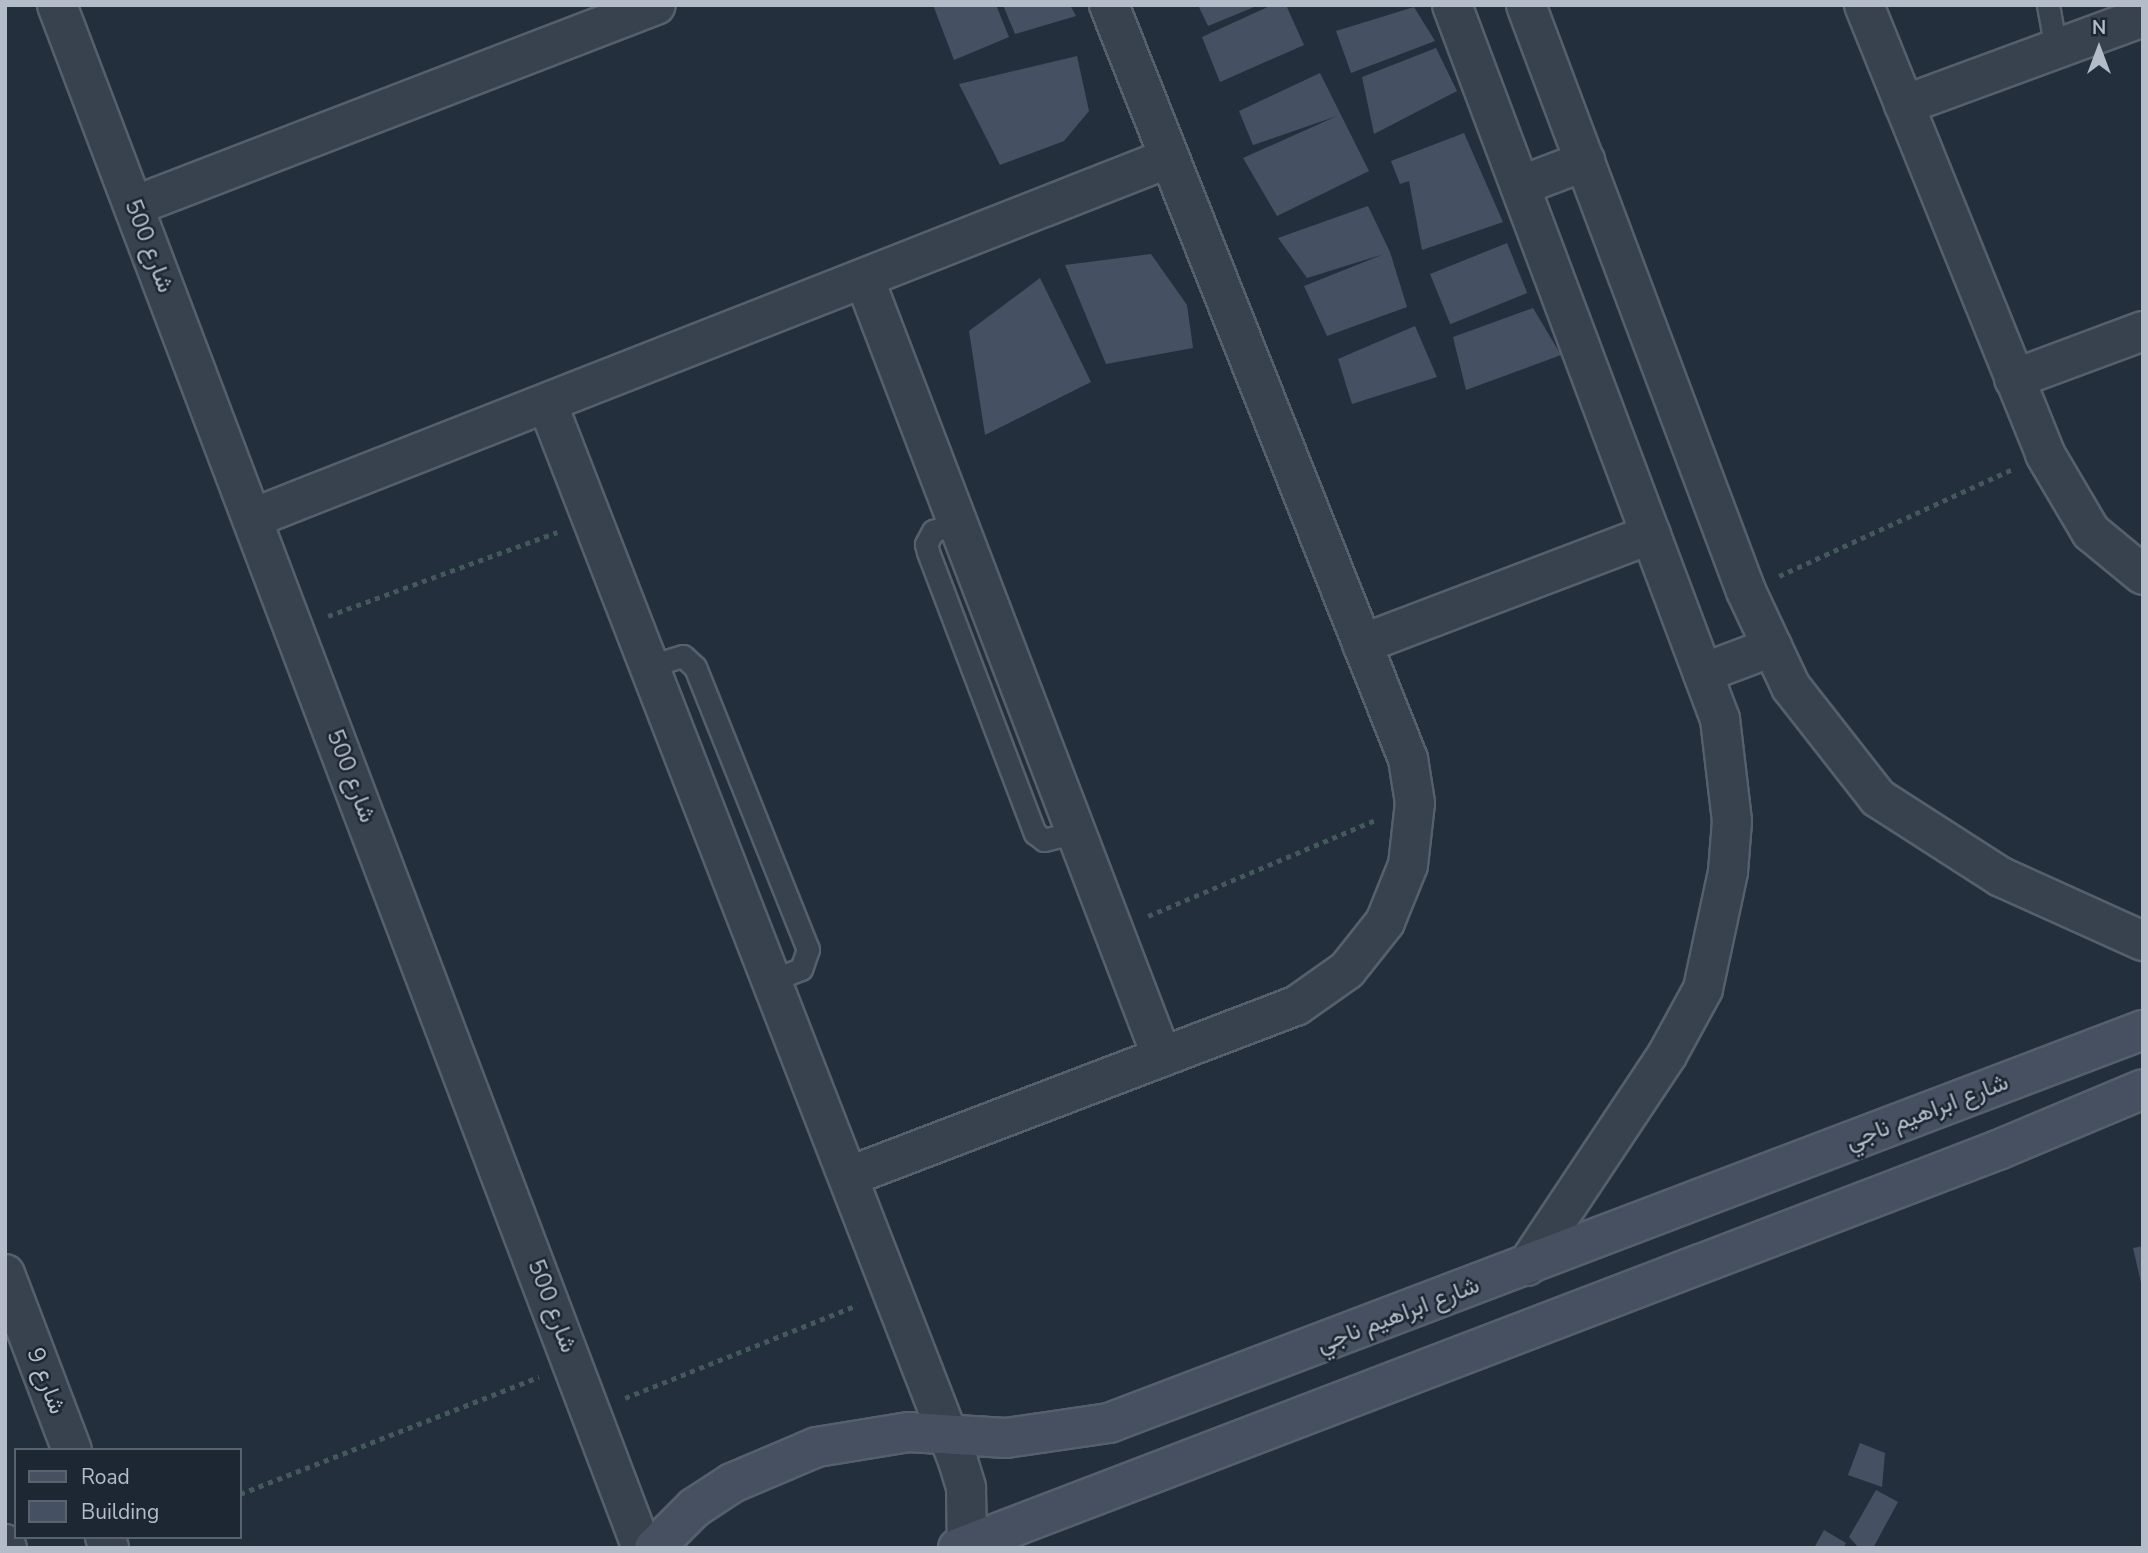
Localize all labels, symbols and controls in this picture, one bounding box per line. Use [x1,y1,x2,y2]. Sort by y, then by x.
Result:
north arrow [2064,14,2134,84]
text: N [2092,15,2106,41]
street label: شارع 500 [118,195,180,297]
street label: شارع 500 [320,725,382,827]
street label: شارع ابراهيم ناجي [1842,1068,2012,1156]
street label: شارع 500 [521,1255,583,1357]
street label: شارع ابراهيم ناجي [1313,1271,1483,1359]
street label: شارع 9 [20,1344,72,1418]
legend [14,1448,242,1539]
text: Road [81,1463,130,1491]
text: Building [81,1498,159,1526]

